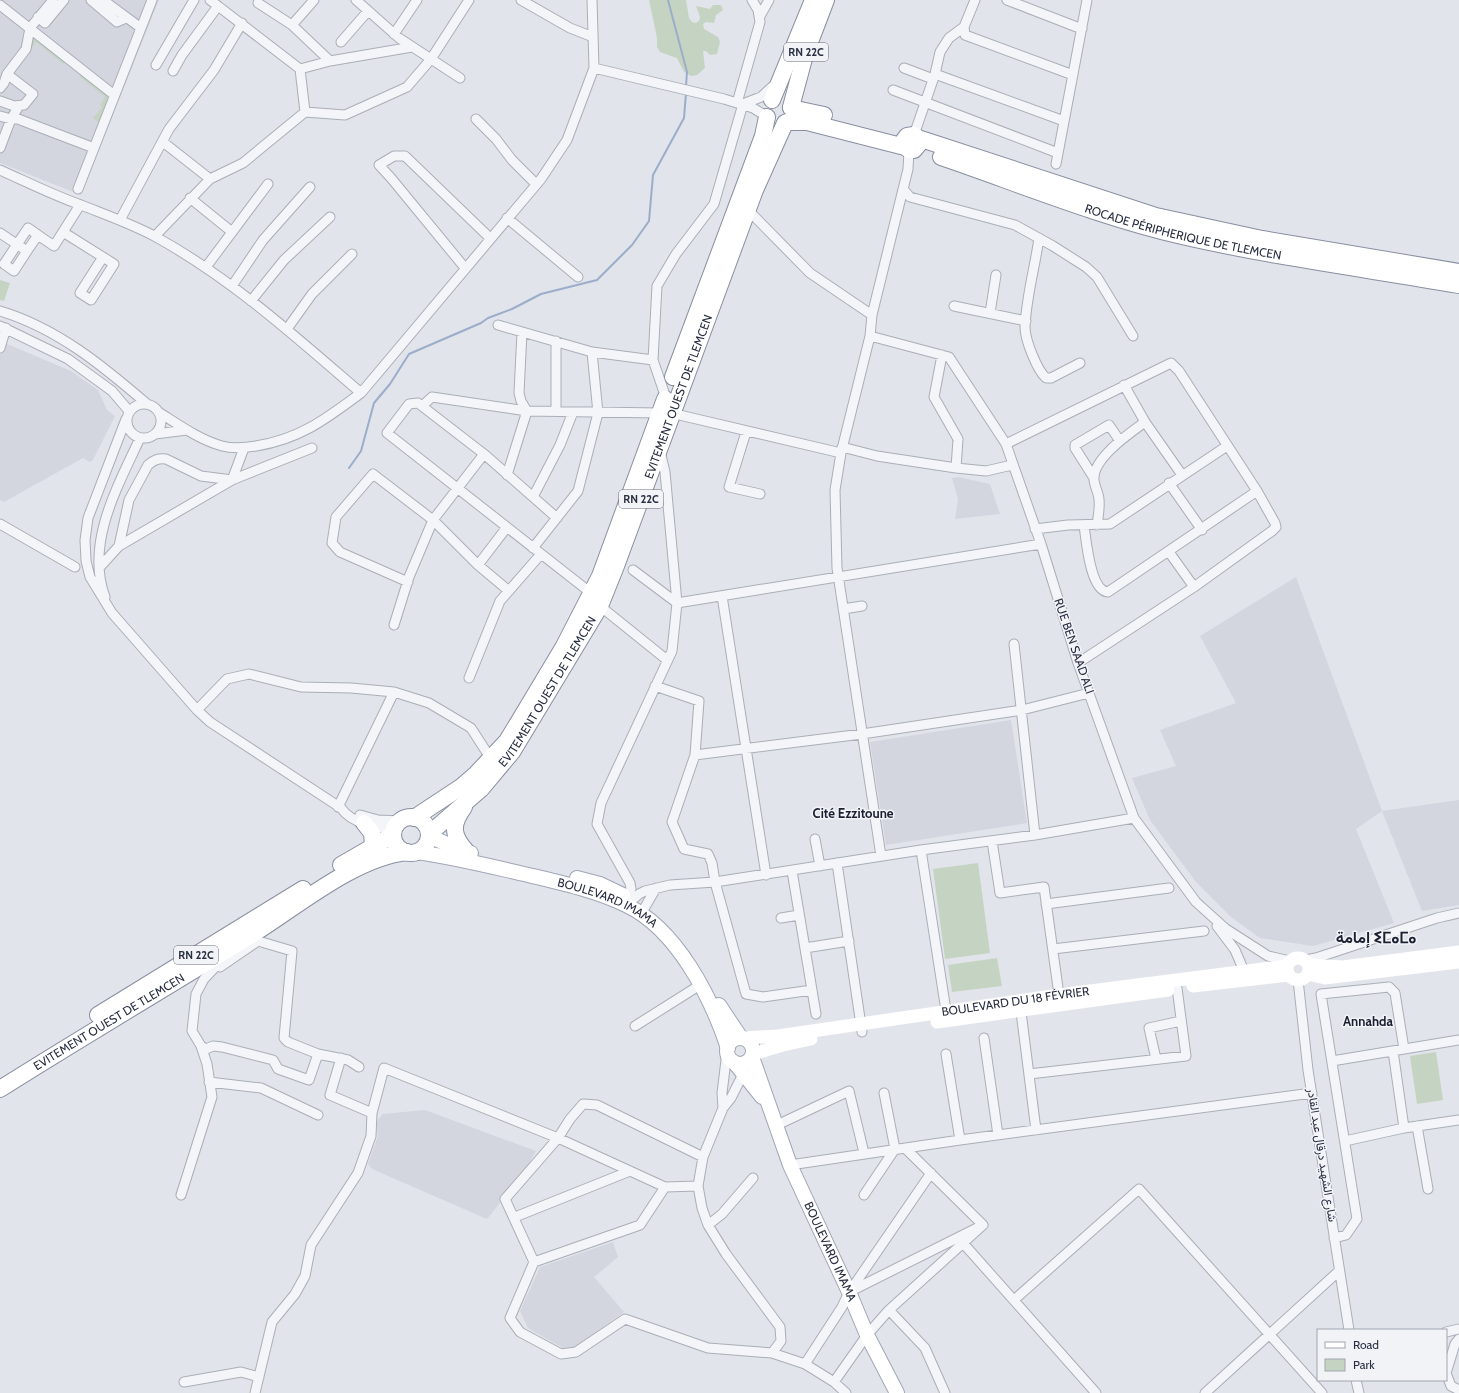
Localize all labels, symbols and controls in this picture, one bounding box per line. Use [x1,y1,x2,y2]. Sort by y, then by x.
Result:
road number: RN 22C [784,43,828,61]
street label: ROCADE PÉRIPHERIQUE DE TLEMCEN [1083,200,1283,263]
street label: EVITEMENT OUEST DE TLEMCEN [641,312,715,481]
road number: RN 22C [619,490,663,508]
street label: RUE BEN SAAD ALI [1051,596,1098,696]
street label: EVITEMENT OUEST DE TLEMCEN [495,613,599,770]
district label: Cité Ezzitoune [812,805,894,821]
street label: BOULEVARD IMAMA [556,874,661,931]
district label: إمامة ⵉⵎⴰⵎⴰ [1336,928,1417,948]
road number: RN 22C [174,946,218,964]
street label: EVITEMENT OUEST DE TLEMCEN [31,970,187,1073]
street label: BOULEVARD DU 18 FÉVRIER [940,983,1091,1019]
district label: Annahda [1343,1013,1394,1029]
street label: شارع الشهيد درقال عبد القادر [1302,1086,1340,1223]
street label: BOULEVARD IMAMA [801,1199,860,1304]
legend [1317,1329,1447,1381]
text: Road [1353,1337,1379,1352]
text: Park [1353,1357,1375,1372]

